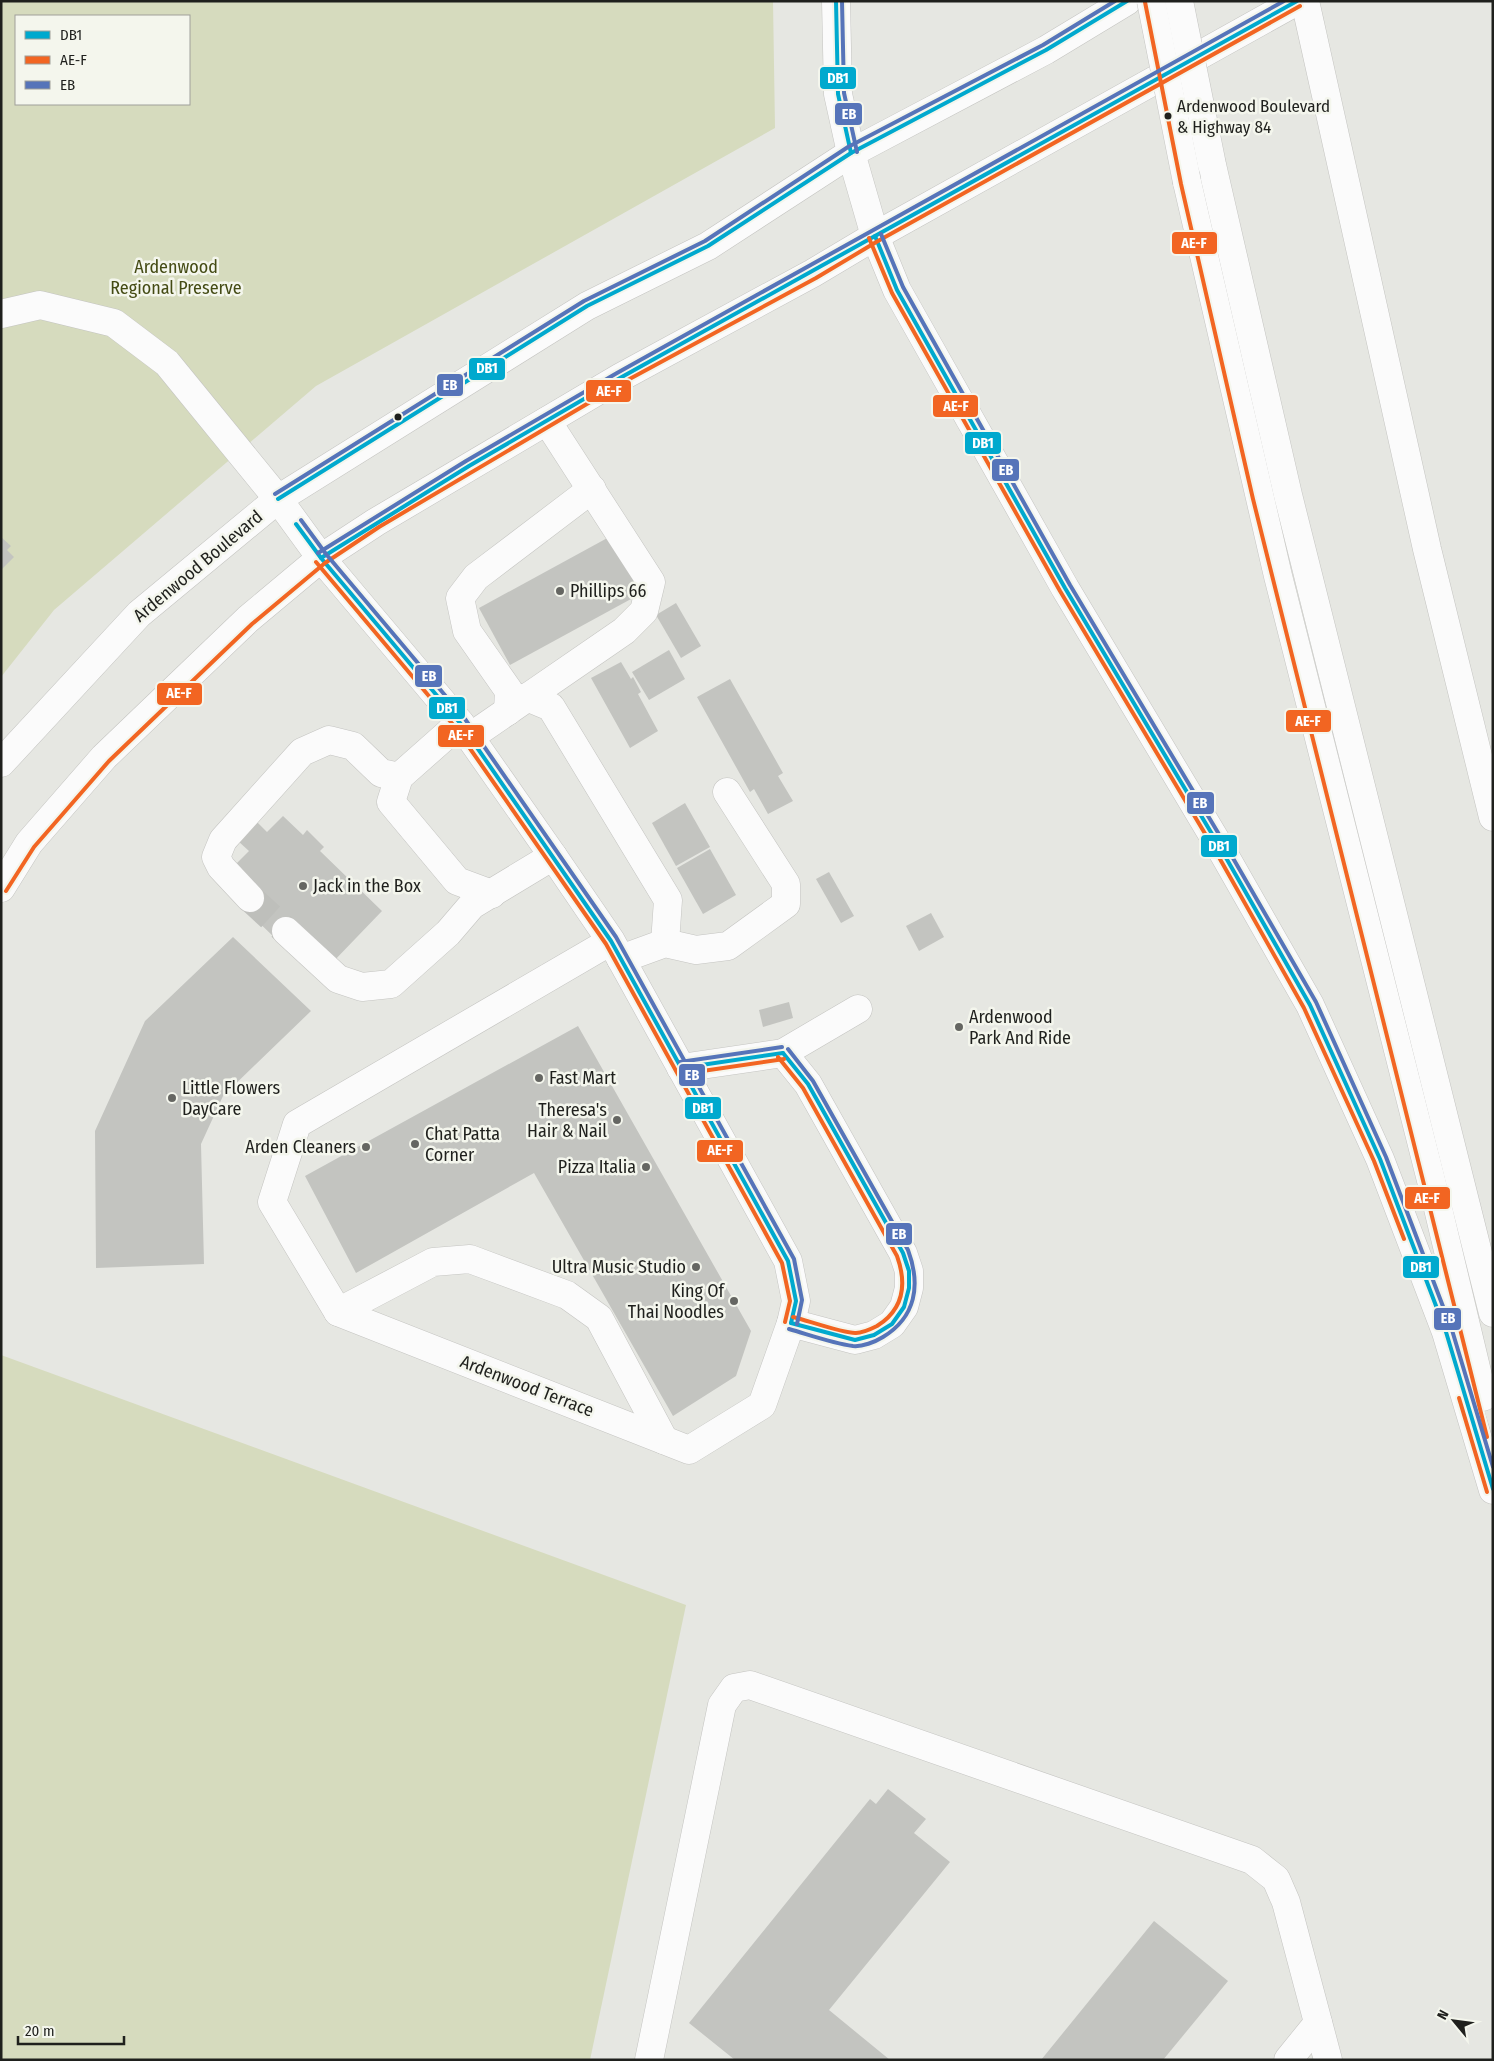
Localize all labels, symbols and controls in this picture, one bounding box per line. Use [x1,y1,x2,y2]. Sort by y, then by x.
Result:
legend [15,15,190,105]
text: DB1 [60,26,82,44]
text: AE-F [60,51,87,69]
line badge: DB1 [819,66,857,90]
text: DB1 [827,70,849,87]
text: EB [60,76,75,94]
place label: Ardenwood Boulevard & Highway 84 [1177,96,1330,138]
line badge: EB [834,102,863,126]
text: EB [842,106,856,123]
marker: Ardenwood Boulevard & Highway 84 [1163,111,1173,121]
line badge: AE-F [1171,231,1218,255]
text: AE-F [1180,235,1208,252]
park label: Ardenwood Regional Preserve [110,256,242,299]
line badge: DB1 [468,357,506,381]
text: DB1 [476,360,498,377]
line badge: EB [436,373,464,397]
text: EB [443,377,457,394]
line badge: AE-F [585,379,632,403]
text: AE-F [595,383,623,400]
line badge: AE-F [932,394,979,418]
text: AE-F [942,398,970,415]
unlabelled marker [393,412,403,422]
line badge: DB1 [964,431,1002,455]
text: DB1 [972,435,994,452]
line badge: EB [991,458,1020,482]
text: EB [999,462,1013,479]
street label: Ardenwood Boulevard [129,505,267,627]
place label: Phillips 66 [570,580,647,602]
marker: Phillips 66 [554,585,566,597]
line badge: EB [414,664,443,688]
text: EB [422,668,436,685]
line badge: AE-F [156,682,203,706]
text: AE-F [165,685,193,702]
line badge: DB1 [428,696,466,720]
text: DB1 [436,700,458,717]
line badge: AE-F [1285,709,1332,733]
text: AE-F [1294,713,1322,730]
line badge: AE-F [437,724,485,748]
text: AE-F [447,727,475,744]
line badge: EB [1186,791,1215,815]
text: EB [1193,795,1207,812]
line badge: DB1 [1200,834,1238,858]
text: DB1 [1208,838,1230,855]
place label: Jack in the Box [313,875,421,897]
marker: Jack in the Box [297,880,309,892]
place label: Ardenwood Park And Ride [969,1006,1071,1049]
marker: Ardenwood Park And Ride [953,1021,965,1033]
line badge: EB [678,1063,706,1087]
place label: Fast Mart [549,1067,616,1089]
text: EB [685,1067,699,1084]
marker: Fast Mart [533,1072,545,1084]
place label: Little Flowers DayCare [182,1077,280,1120]
marker: Little Flowers DayCare [166,1092,178,1104]
line badge: DB1 [684,1096,722,1120]
place label: Theresa's Hair & Nail [527,1099,607,1142]
text: DB1 [692,1100,714,1117]
marker: Theresa's Hair & Nail [611,1114,623,1126]
place label: Chat Patta Corner [425,1123,500,1166]
place label: Arden Cleaners [245,1136,356,1158]
marker: Chat Patta Corner [409,1138,421,1150]
line badge: AE-F [696,1139,744,1163]
marker: Arden Cleaners [360,1141,372,1153]
text: AE-F [706,1142,734,1159]
place label: Pizza Italia [558,1156,636,1178]
marker: Pizza Italia [640,1161,652,1173]
line badge: AE-F [1404,1186,1451,1210]
text: AE-F [1413,1190,1441,1207]
line badge: EB [885,1222,913,1246]
text: EB [892,1226,906,1243]
line badge: DB1 [1402,1255,1440,1279]
place label: Ultra Music Studio [552,1256,686,1278]
text: DB1 [1410,1259,1432,1276]
marker: Ultra Music Studio [690,1261,702,1273]
place label: King Of Thai Noodles [628,1280,725,1323]
marker: King Of Thai Noodles [728,1295,740,1307]
line badge: EB [1433,1307,1462,1331]
text: EB [1441,1310,1455,1327]
street label: Ardenwood Terrace [457,1350,597,1422]
north arrow [1429,1996,1479,2046]
text: N [1434,2007,1453,2023]
scale bar [18,2014,124,2046]
text: 20 m [25,2022,55,2040]

